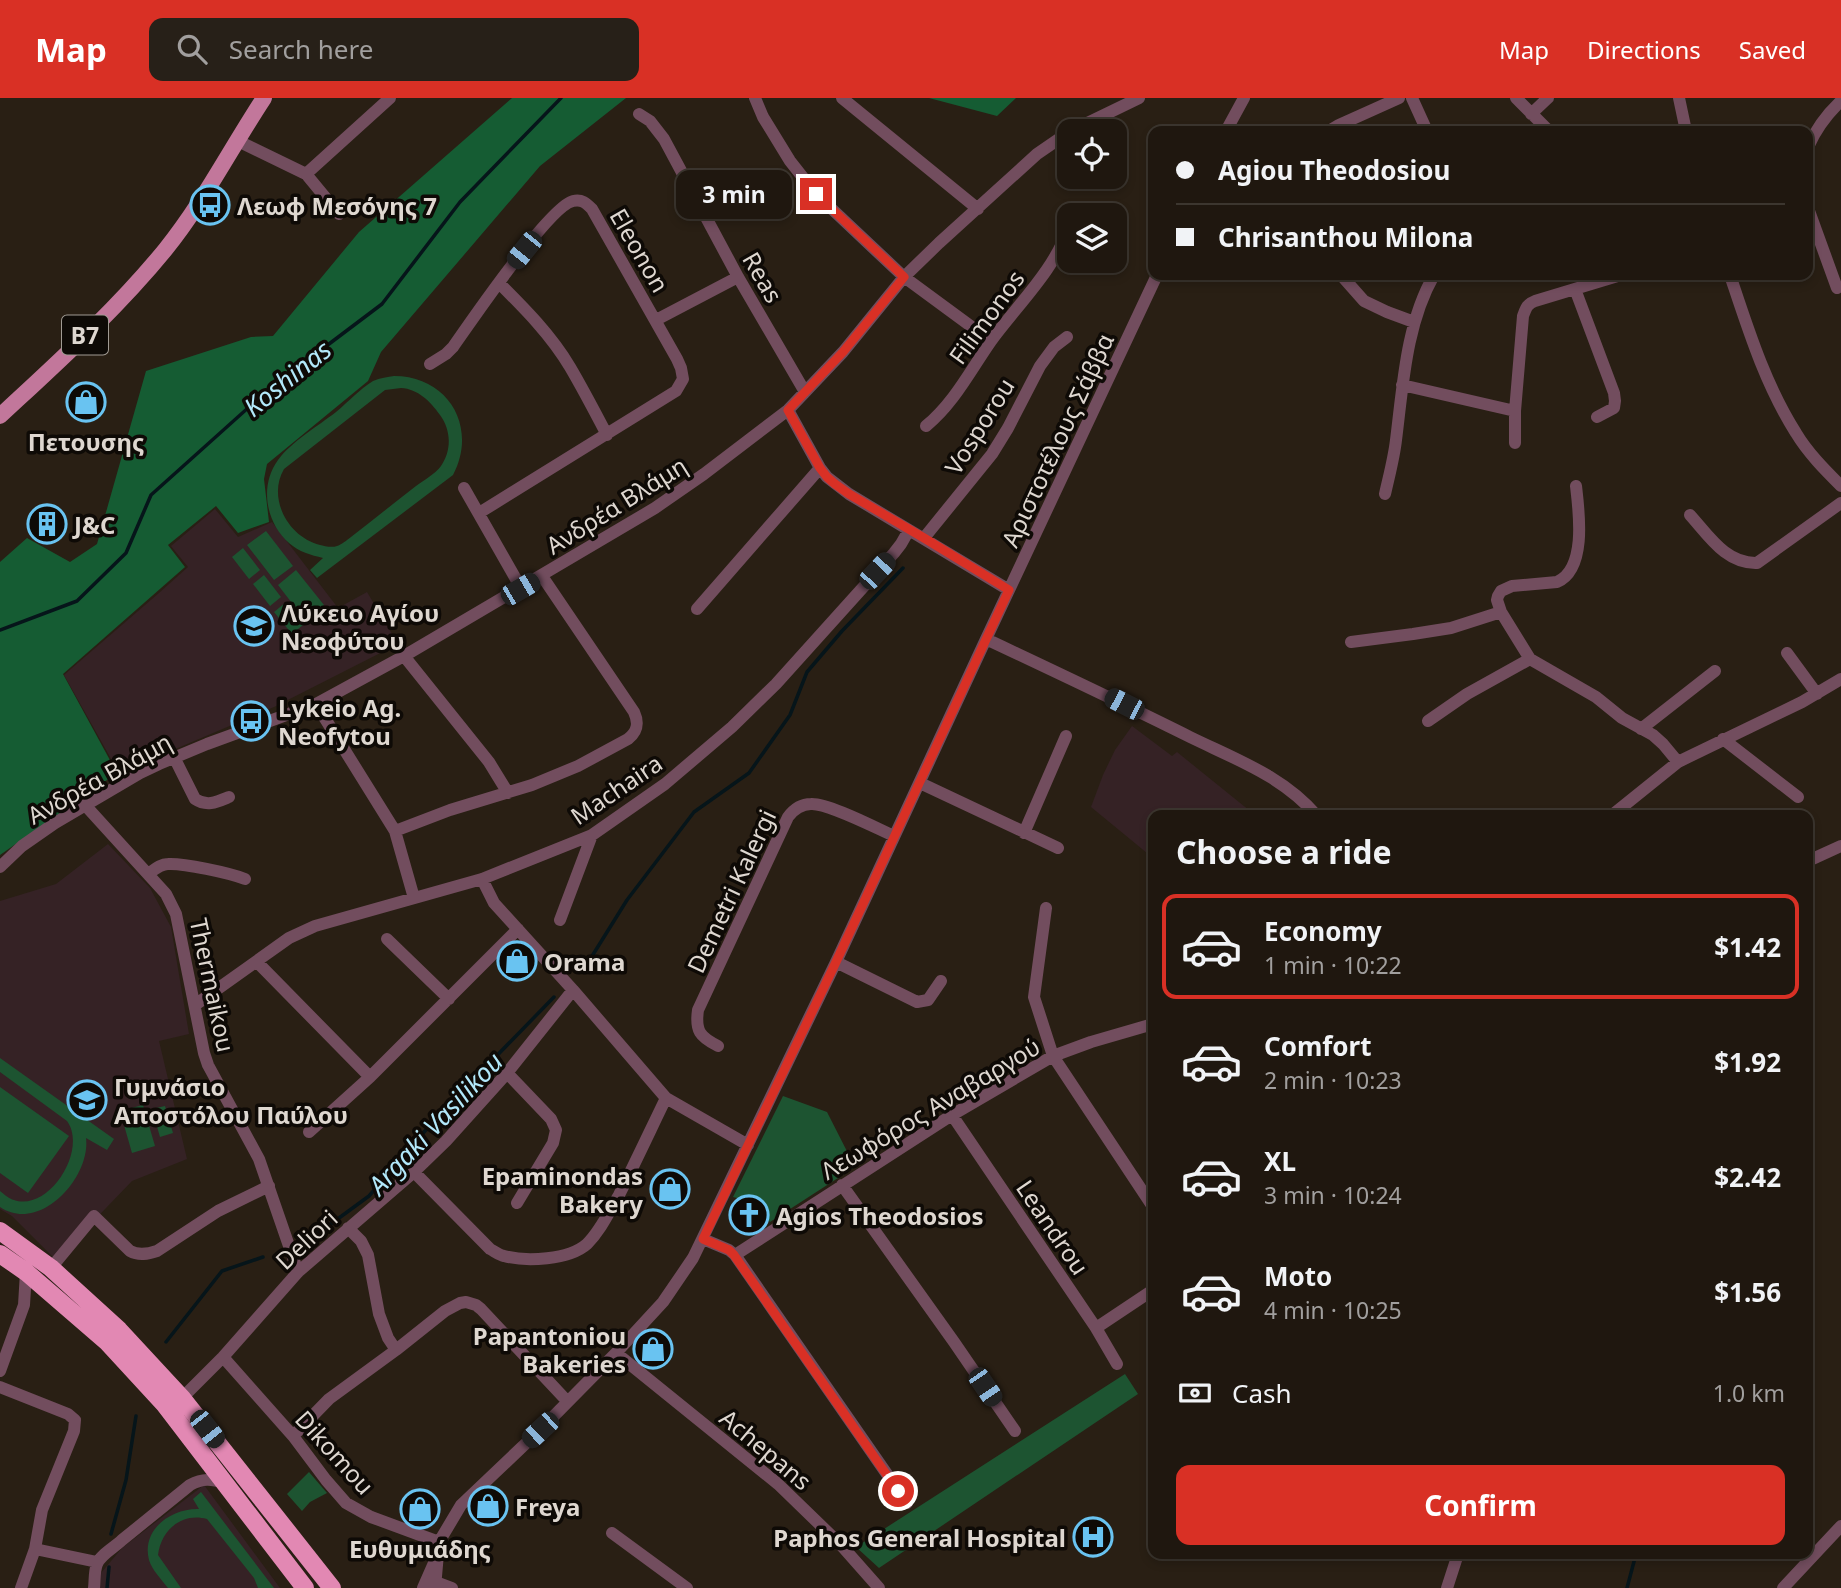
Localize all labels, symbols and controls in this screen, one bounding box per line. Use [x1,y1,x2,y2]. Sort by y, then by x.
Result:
search box [149,18,639,81]
text: Map [35,27,107,72]
icon: search [173,30,211,68]
text: Search here [229,31,373,67]
text: Map [1499,33,1549,66]
text: Directions [1587,33,1701,66]
text: Saved [1739,33,1806,66]
map controls [1057,119,1127,273]
button: locate [1057,119,1127,189]
text: Agiou Theodosiou [1218,152,1450,188]
callout: 3 min [676,170,792,218]
text: 3 min [702,178,766,210]
route end [800,178,832,210]
bus stop icon: Λεωφ Μεσόγης 7 [189,184,231,226]
place label: Λεωφ Μεσόγης 7 [237,189,437,222]
street label: Eleonon [603,202,677,298]
button: layers [1057,203,1127,273]
text: Chrisanthou Milona [1218,219,1473,255]
car [503,227,546,273]
street label: Reas [735,246,791,308]
street label: Filimonos [941,263,1031,371]
road number: B7 [62,316,108,354]
street label: Αριστοτέλους Σάββα [993,328,1121,552]
water label: Koshinas [236,332,338,424]
street label: Vosporou [936,371,1022,481]
shop icon: Πετουσης [65,381,107,423]
place label: Πετουσης [28,425,144,458]
street label: Ανδρέα Βλάμη [539,448,693,562]
building icon: J&C [26,503,68,545]
place label: J&C [72,508,115,541]
car [855,548,900,594]
car [497,569,544,609]
place label: Λύκειο Αγίου Νεοφύτου [281,596,439,657]
school or university icon: Λύκειο Αγίου Νεοφύτου [233,605,275,647]
car [1101,685,1148,723]
place label: Lykeio Ag. Neofytou [278,691,401,752]
bus stop icon: Lykeio Ag. Neofytou [230,700,272,742]
street label: Ανδρέα Βλάμη [21,725,177,831]
street label: Machaira [564,746,668,832]
street label: Demetri Kalergi [679,804,783,978]
text: Choose a ride [1176,830,1392,873]
text: Economy [1264,913,1382,949]
street label: Thermaikou [183,915,243,1055]
icon: car [1180,915,1243,978]
text: $1.42 [1714,929,1781,965]
shop icon: Orama [496,940,538,982]
place label: Orama [544,945,625,978]
text: 1 min · 10:22 [1264,949,1402,981]
text: Comfort [1264,1028,1372,1064]
street label: Λεωφόρος Αναβαργού [814,1029,1046,1187]
icon: car [1180,1030,1243,1093]
water label: Argaki Vasilikou [358,1044,511,1204]
text: $1.92 [1714,1044,1781,1080]
text: 2 min · 10:23 [1264,1064,1402,1096]
place label: Γυμνάσιο Αποστόλου Παύλου [114,1070,348,1131]
school or university icon: Γυμνάσιο Αποστόλου Παύλου [66,1079,108,1121]
text: XL [1264,1143,1296,1179]
icon: car [1180,1145,1243,1208]
place label: Epaminondas Bakery [482,1159,643,1220]
text: $2.42 [1714,1159,1781,1195]
shop icon: Epaminondas Bakery [649,1168,691,1210]
street label: Leandrou [1009,1173,1097,1281]
text: 3 min · 10:24 [1264,1179,1402,1211]
church icon: Agios Theodosios [728,1194,770,1236]
place label: Agios Theodosios [776,1199,983,1232]
street label: Deliori [268,1202,344,1276]
text: Moto [1264,1258,1332,1294]
icon: car [1180,1260,1243,1323]
text: $1.56 [1714,1274,1781,1310]
text: 4 min · 10:25 [1264,1294,1402,1326]
place label: Papantoniou Bakeries [473,1319,626,1380]
shop icon: Papantoniou Bakeries [632,1328,674,1370]
car [965,1364,1006,1410]
icon: cash [1176,1374,1214,1412]
text: Cash [1232,1375,1292,1411]
text: 1.0 km [1713,1377,1785,1409]
street label: Achepans [713,1401,819,1497]
street label: Dikomou [288,1403,382,1501]
car [186,1406,229,1452]
car [518,1408,563,1452]
button: Confirm [1176,1465,1785,1545]
route start [882,1475,914,1507]
shop icon: Freya [467,1485,509,1527]
shop icon: Ευθυμιάδης [399,1488,441,1530]
place label: Freya [515,1490,580,1523]
hospital icon: Paphos General Hospital [1072,1516,1114,1558]
place label: Paphos General Hospital [773,1521,1066,1554]
place label: Ευθυμιάδης [349,1532,491,1565]

